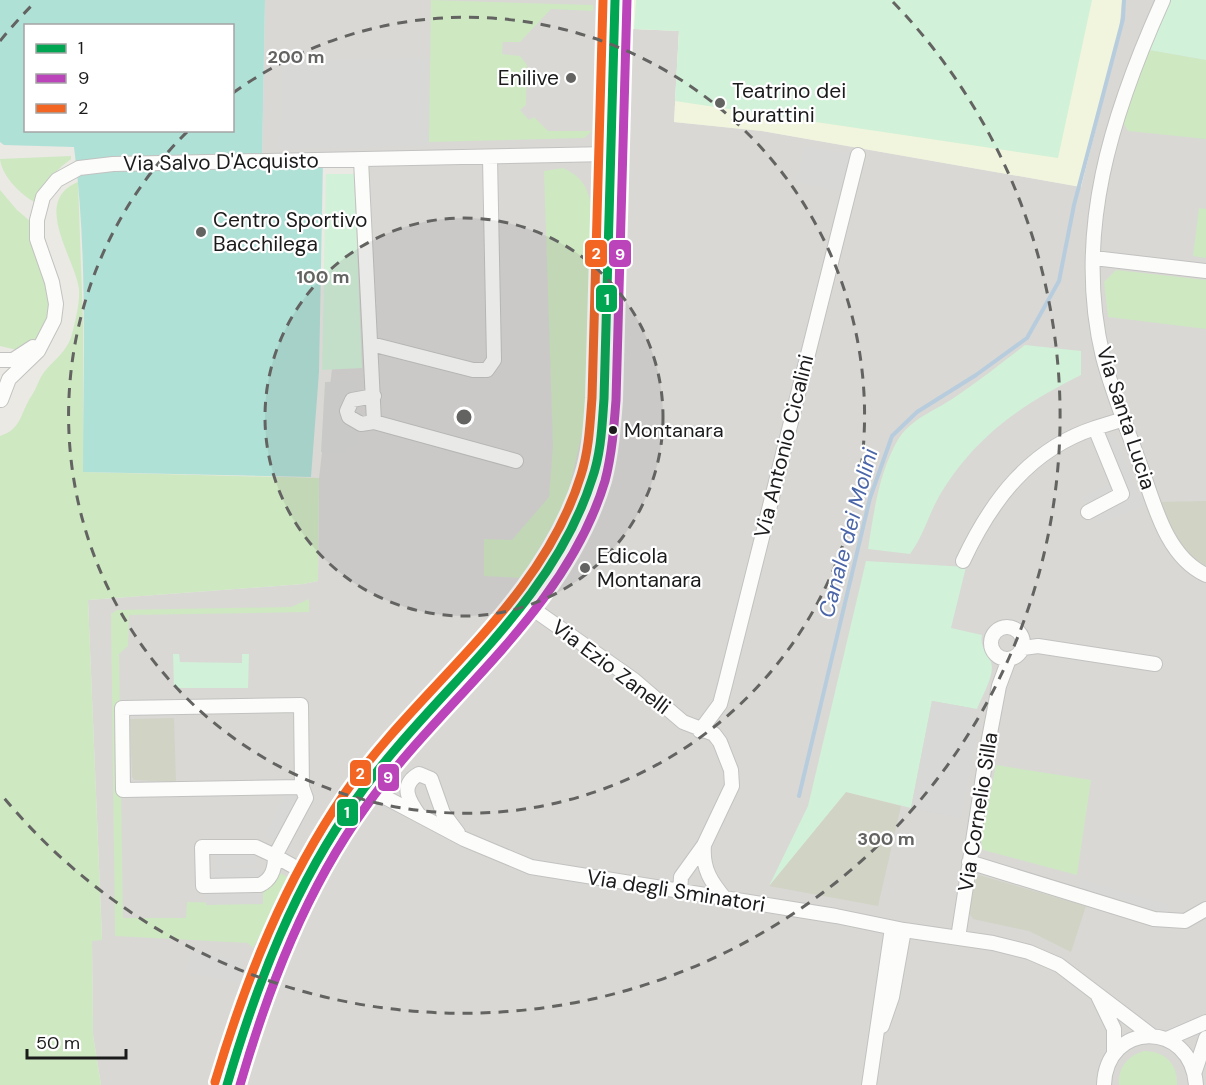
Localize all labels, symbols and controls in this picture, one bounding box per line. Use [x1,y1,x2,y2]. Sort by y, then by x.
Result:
legend [24,24,234,132]
text: 1 [78,36,84,60]
text: 200 m [268,45,324,69]
place label: Enilive [498,64,559,92]
text: 9 [78,66,89,90]
marker: Enilive [564,71,578,85]
place label: Teatrino dei burattini [732,77,846,129]
text: 2 [78,96,88,120]
marker: Teatrino dei burattini [713,96,727,110]
street label: Via Salvo D'Acquisto [123,146,319,178]
place label: Centro Sportivo Bacchilega [213,206,368,258]
marker: Centro Sportivo Bacchilega [194,225,208,239]
line badge: 2 [584,239,608,268]
line badge: 9 [608,239,632,268]
text: 2 [591,243,601,264]
text: 9 [615,244,625,265]
text: 100 m [296,265,350,289]
line badge: 1 [595,284,618,313]
text: 1 [604,289,610,310]
street label: Via Santa Lucia [1090,343,1162,493]
street label: Via Antonio Cicalini [748,351,820,541]
centre of rings [454,407,474,427]
place label: Montanara [624,417,724,443]
marker: Montanara [607,424,619,436]
water label: Canale dei Molini [811,445,885,621]
place label: Edicola Montanara [597,542,702,594]
marker: Edicola Montanara [578,561,592,575]
street label: Via Ezio Zanelli [546,613,676,721]
street label: Via Cornelio Silla [952,730,1004,894]
line badge: 2 [349,759,372,787]
text: 2 [355,763,365,784]
line badge: 9 [377,763,400,792]
text: 9 [383,767,393,788]
line badge: 1 [336,798,359,827]
text: 1 [344,802,350,823]
text: 300 m [857,827,915,851]
street label: Via degli Sminatori [585,863,767,919]
scale bar [27,1022,126,1060]
text: 50 m [36,1031,80,1055]

